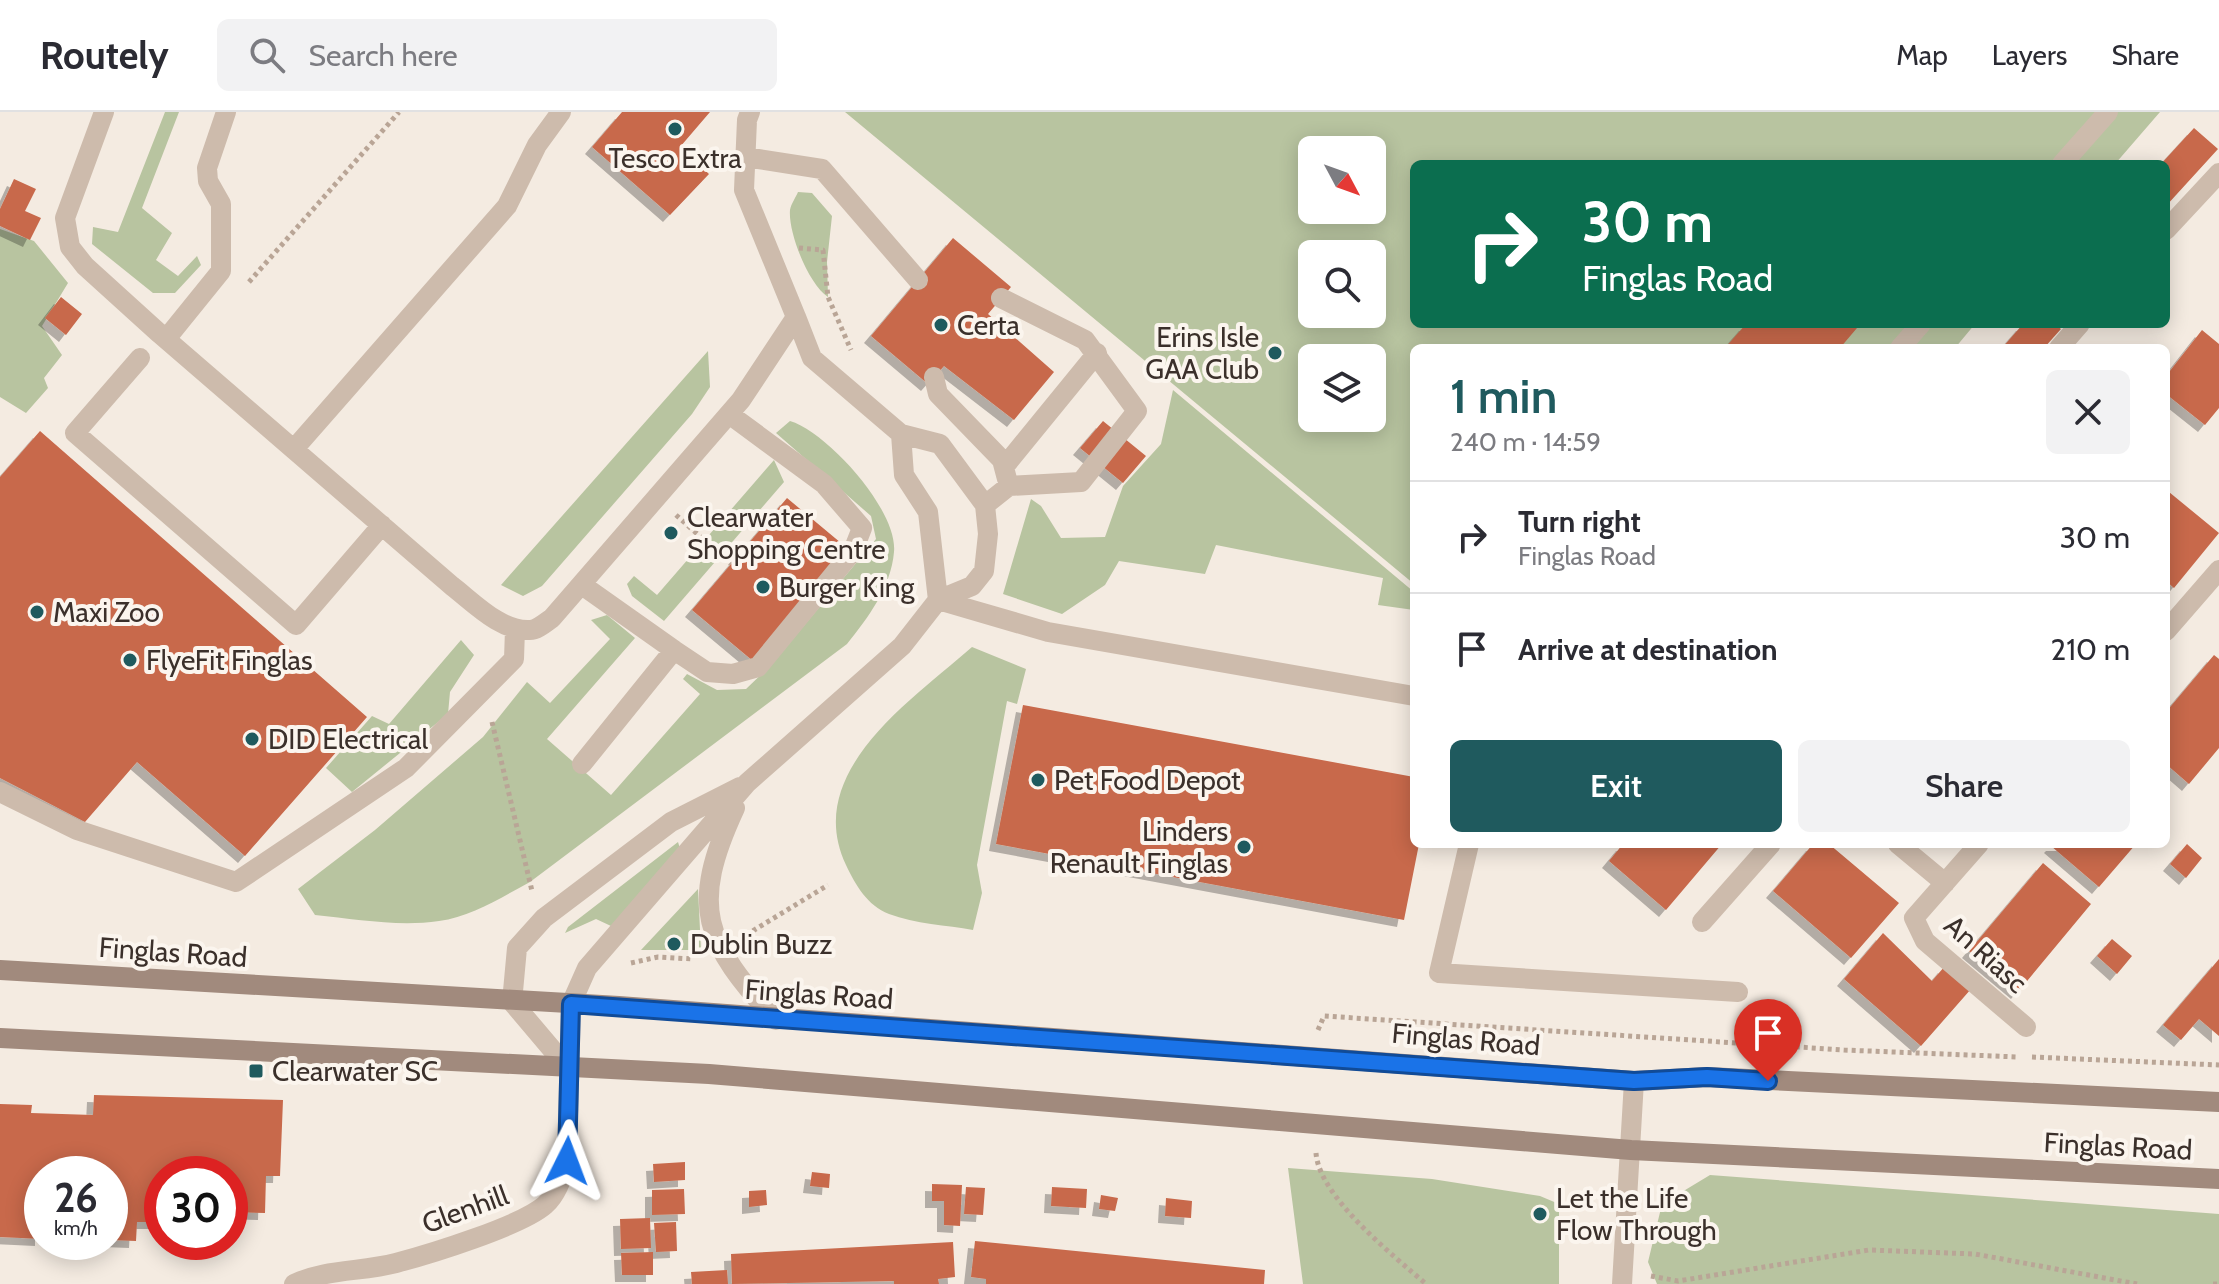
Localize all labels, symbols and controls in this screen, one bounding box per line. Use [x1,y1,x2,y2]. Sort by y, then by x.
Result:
search box [217,19,777,91]
text: Routely [40,32,169,79]
icon: search [245,33,289,77]
text: Search here [309,37,458,74]
text: Map [1896,38,1948,72]
text: Layers [1992,38,2067,72]
text: Share [2111,38,2179,72]
marker: Tesco Extra [666,120,684,138]
north arrow [1298,136,1386,224]
map controls [1298,136,1386,432]
place label: Tesco Extra [608,141,742,175]
text: 30 m [1582,188,1713,256]
icon: right [1450,192,1554,296]
button: search [1298,240,1386,328]
text: Finglas Road [1582,256,1773,300]
place label: Certa [957,308,1020,342]
marker: Certa [932,316,950,334]
place label: Erins Isle GAA Club [1145,320,1259,386]
marker: Erins Isle GAA Club [1266,344,1284,362]
button: layers [1298,344,1386,432]
text: 1 min [1450,367,1557,425]
button: close [2046,370,2130,454]
text: 240 m · 14:59 [1450,426,1601,458]
place label: Clearwater Shopping Centre [687,500,886,566]
text: Turn right [1518,503,1641,540]
icon: right [1450,515,1494,559]
text: 30 m [2060,519,2130,556]
marker: Clearwater Shopping Centre [662,524,680,542]
text: Finglas Road [1518,540,1656,572]
place label: Burger King [779,570,915,604]
marker: Burger King [754,578,772,596]
place label: Maxi Zoo [53,595,160,629]
marker: Maxi Zoo [28,603,46,621]
icon: arrive [1450,627,1494,671]
text: Arrive at destination [1518,631,1778,668]
text: 210 m [2050,631,2130,668]
place label: FlyeFit Finglas [146,643,313,677]
marker: FlyeFit Finglas [121,651,139,669]
place label: DID Electrical [268,722,429,756]
marker: DID Electrical [243,730,261,748]
button: Exit [1450,740,1782,832]
button: Share [1798,740,2130,832]
place label: Pet Food Depot [1054,763,1241,797]
marker: Pet Food Depot [1029,771,1047,789]
place label: Linders Renault Finglas [1050,814,1228,880]
marker: Linders Renault Finglas [1235,838,1253,856]
street label: An Riasc [1938,908,2034,1000]
place label: Dublin Buzz [690,927,833,961]
street label: Finglas Road [98,930,248,974]
marker: Dublin Buzz [665,935,683,953]
street label: Finglas Road [744,972,894,1016]
pin [1734,999,1802,1081]
icon: arrive [1746,1011,1790,1055]
street label: Finglas Road [1390,1016,1542,1062]
place label: Clearwater SC [272,1054,438,1088]
marker: Clearwater SC [247,1062,265,1080]
position arrow [525,1119,609,1203]
street label: Finglas Road [2043,1125,2193,1167]
speed limit sign: 30 [144,1156,248,1260]
text: 26 [54,1173,98,1222]
street label: Glenhill [417,1178,513,1240]
place label: Let the Life Flow Through [1556,1181,1717,1247]
marker: Let the Life Flow Through [1531,1205,1549,1223]
text: km/h [54,1216,98,1240]

